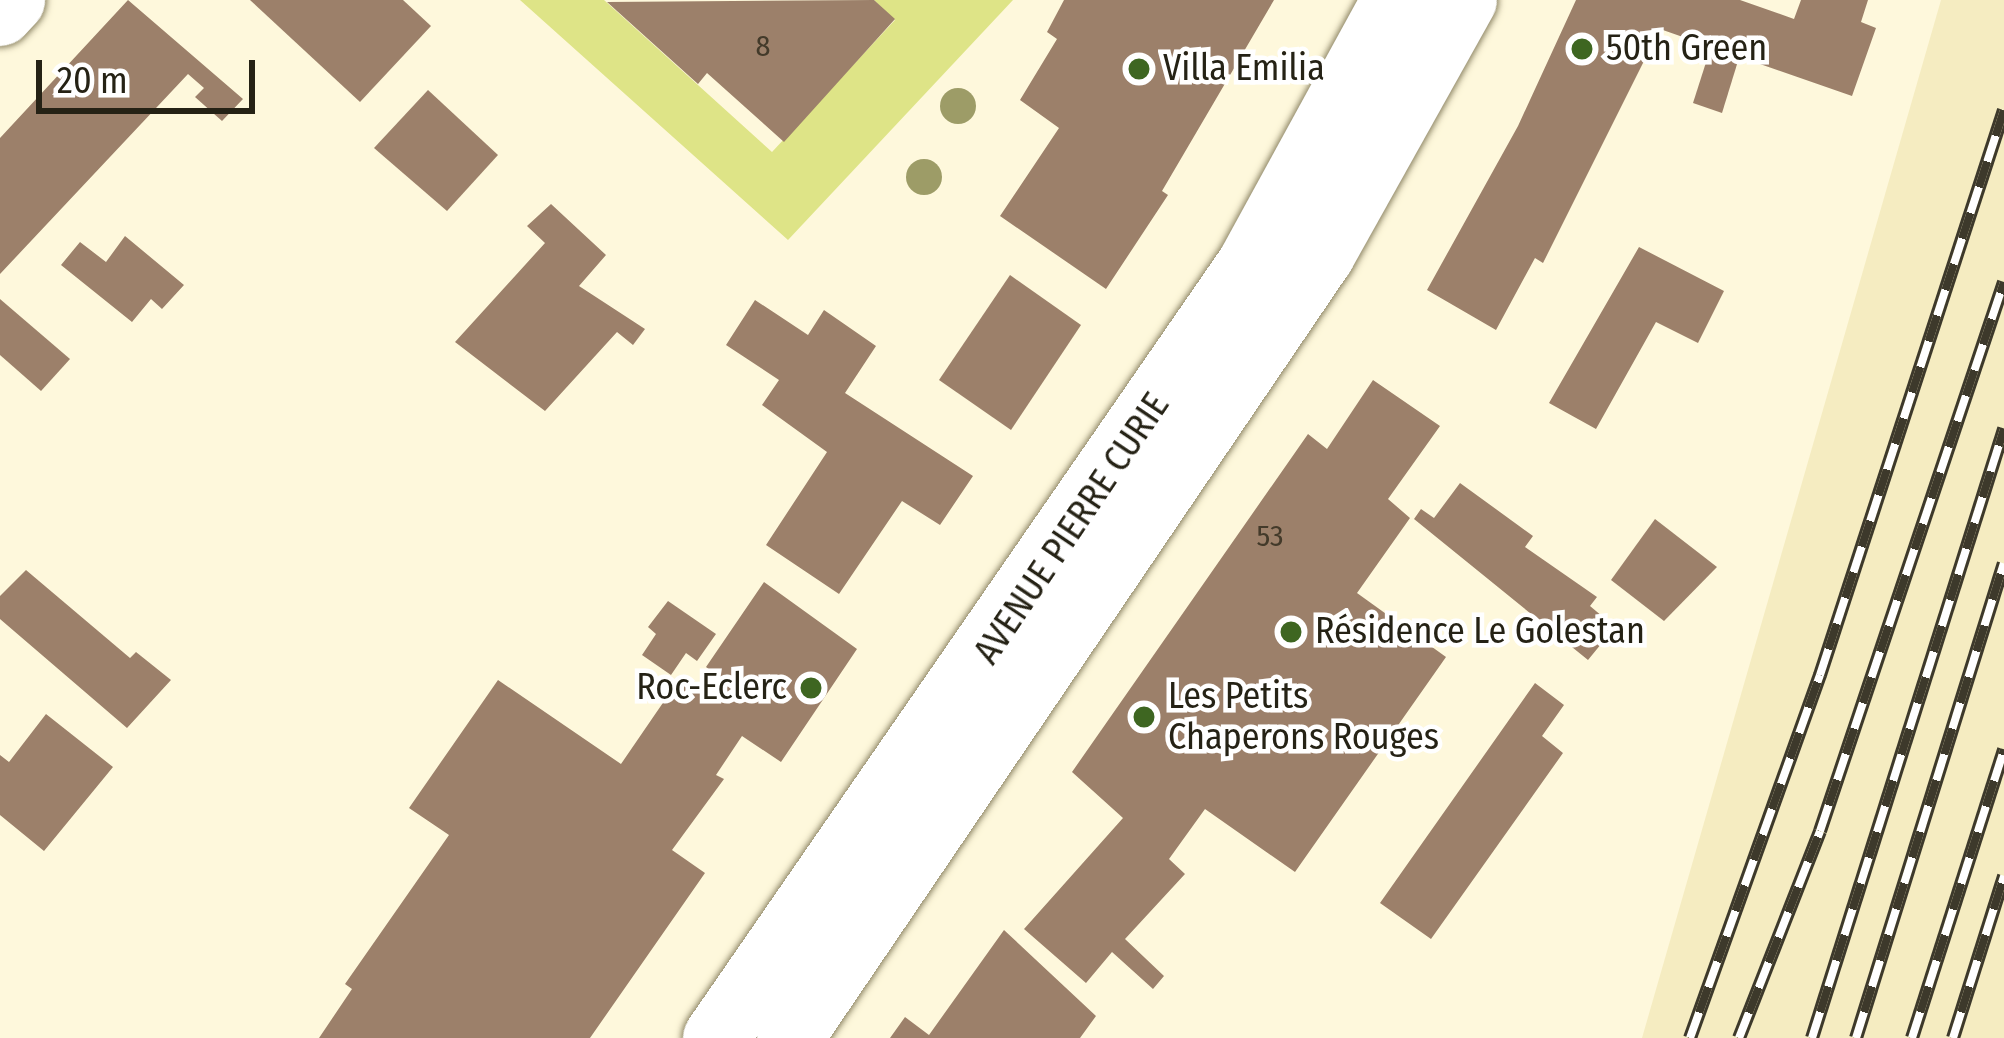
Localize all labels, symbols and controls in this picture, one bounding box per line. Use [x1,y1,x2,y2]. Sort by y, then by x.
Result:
place label: 50th Green [1606,27,1767,71]
house number: 8 [756,28,770,64]
scale bar [42,36,261,110]
marker: 50th Green [1569,36,1595,62]
place label: Villa Emilia [1163,47,1325,91]
marker: Villa Emilia [1126,56,1152,82]
text: 20 m [57,59,128,103]
street label: AVENUE PIERRE CURIE [966,386,1178,672]
house number: 53 [1256,518,1284,554]
place label: Résidence Le Golestan [1315,610,1645,654]
marker: Résidence Le Golestan [1278,619,1304,645]
place label: Roc-Eclerc [636,666,787,710]
place label: Les Petits Chaperons Rouges [1168,674,1439,759]
marker: Roc-Eclerc [798,675,824,701]
marker: Les Petits Chaperons Rouges [1131,704,1157,730]

